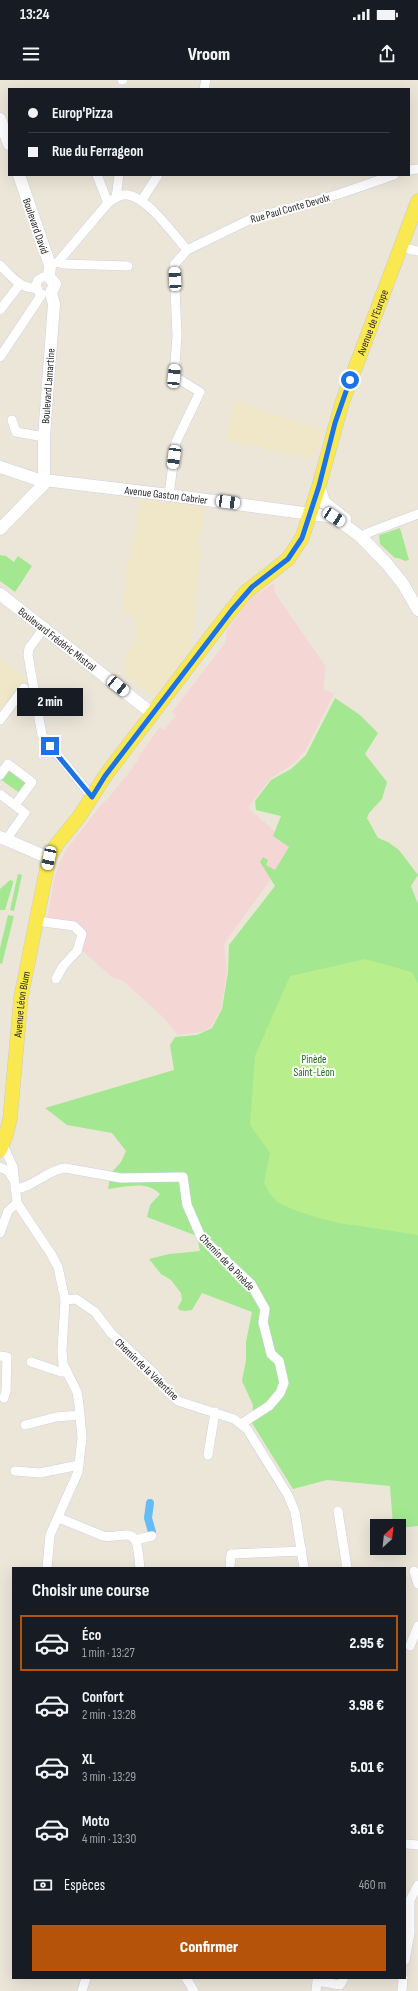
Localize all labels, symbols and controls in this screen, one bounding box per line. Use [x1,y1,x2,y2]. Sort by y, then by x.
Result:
text: 13:24 [20,5,49,24]
icon: menu [20,43,42,65]
icon: share [376,43,398,65]
text: Vroom [188,44,230,65]
text: Europ'Pizza [52,104,113,123]
text: Rue du Ferrageon [52,142,143,161]
street label: Rue Paul Conte Devolx [249,191,331,226]
street label: Boulevard David [20,196,51,256]
car [168,267,182,291]
street label: Avenue de l'Europe [354,288,391,358]
street label: Boulevard Lamartine [39,348,58,424]
car [167,364,181,388]
route start [341,371,359,389]
car [166,444,182,470]
street label: Avenue Gaston Cabrier [123,484,208,507]
car [215,494,241,510]
car [321,505,347,529]
street label: Boulevard Frédéric Mistral [16,605,99,674]
car [105,674,131,698]
callout: 2 min [17,688,83,716]
text: 2 min [37,694,63,710]
route end [41,737,59,755]
car [41,845,57,871]
street label: Avenue Léon Blum [11,970,33,1039]
park label: Pinède Saint-Léon [294,1053,335,1079]
street label: Chemin de la Pinède [196,1231,257,1293]
street label: Chemin de la Valentine [112,1336,181,1403]
north arrow [370,1519,406,1555]
map controls [370,1519,406,1555]
text: Choisir une course [32,1580,149,1601]
icon: car [34,1625,70,1661]
text: Éco [82,1626,101,1645]
text: 2.95 € [350,1634,384,1653]
text: 1 min · 13:27 [82,1645,135,1661]
icon: car [34,1687,70,1723]
text: Confort [82,1688,124,1707]
text: 3.98 € [349,1696,384,1715]
text: 2 min · 13:28 [82,1707,136,1723]
icon: car [34,1749,70,1785]
text: XL [82,1750,95,1769]
text: 5.01 € [350,1758,384,1777]
text: 3 min · 13:29 [82,1769,136,1785]
icon: car [34,1811,70,1847]
text: Moto [82,1812,109,1831]
text: 3.61 € [350,1820,384,1839]
text: 4 min · 13:30 [82,1831,136,1847]
icon: cash [32,1874,54,1896]
text: Espèces [64,1876,105,1895]
text: 460 m [359,1877,386,1893]
button: Confirmer [32,1925,386,1971]

